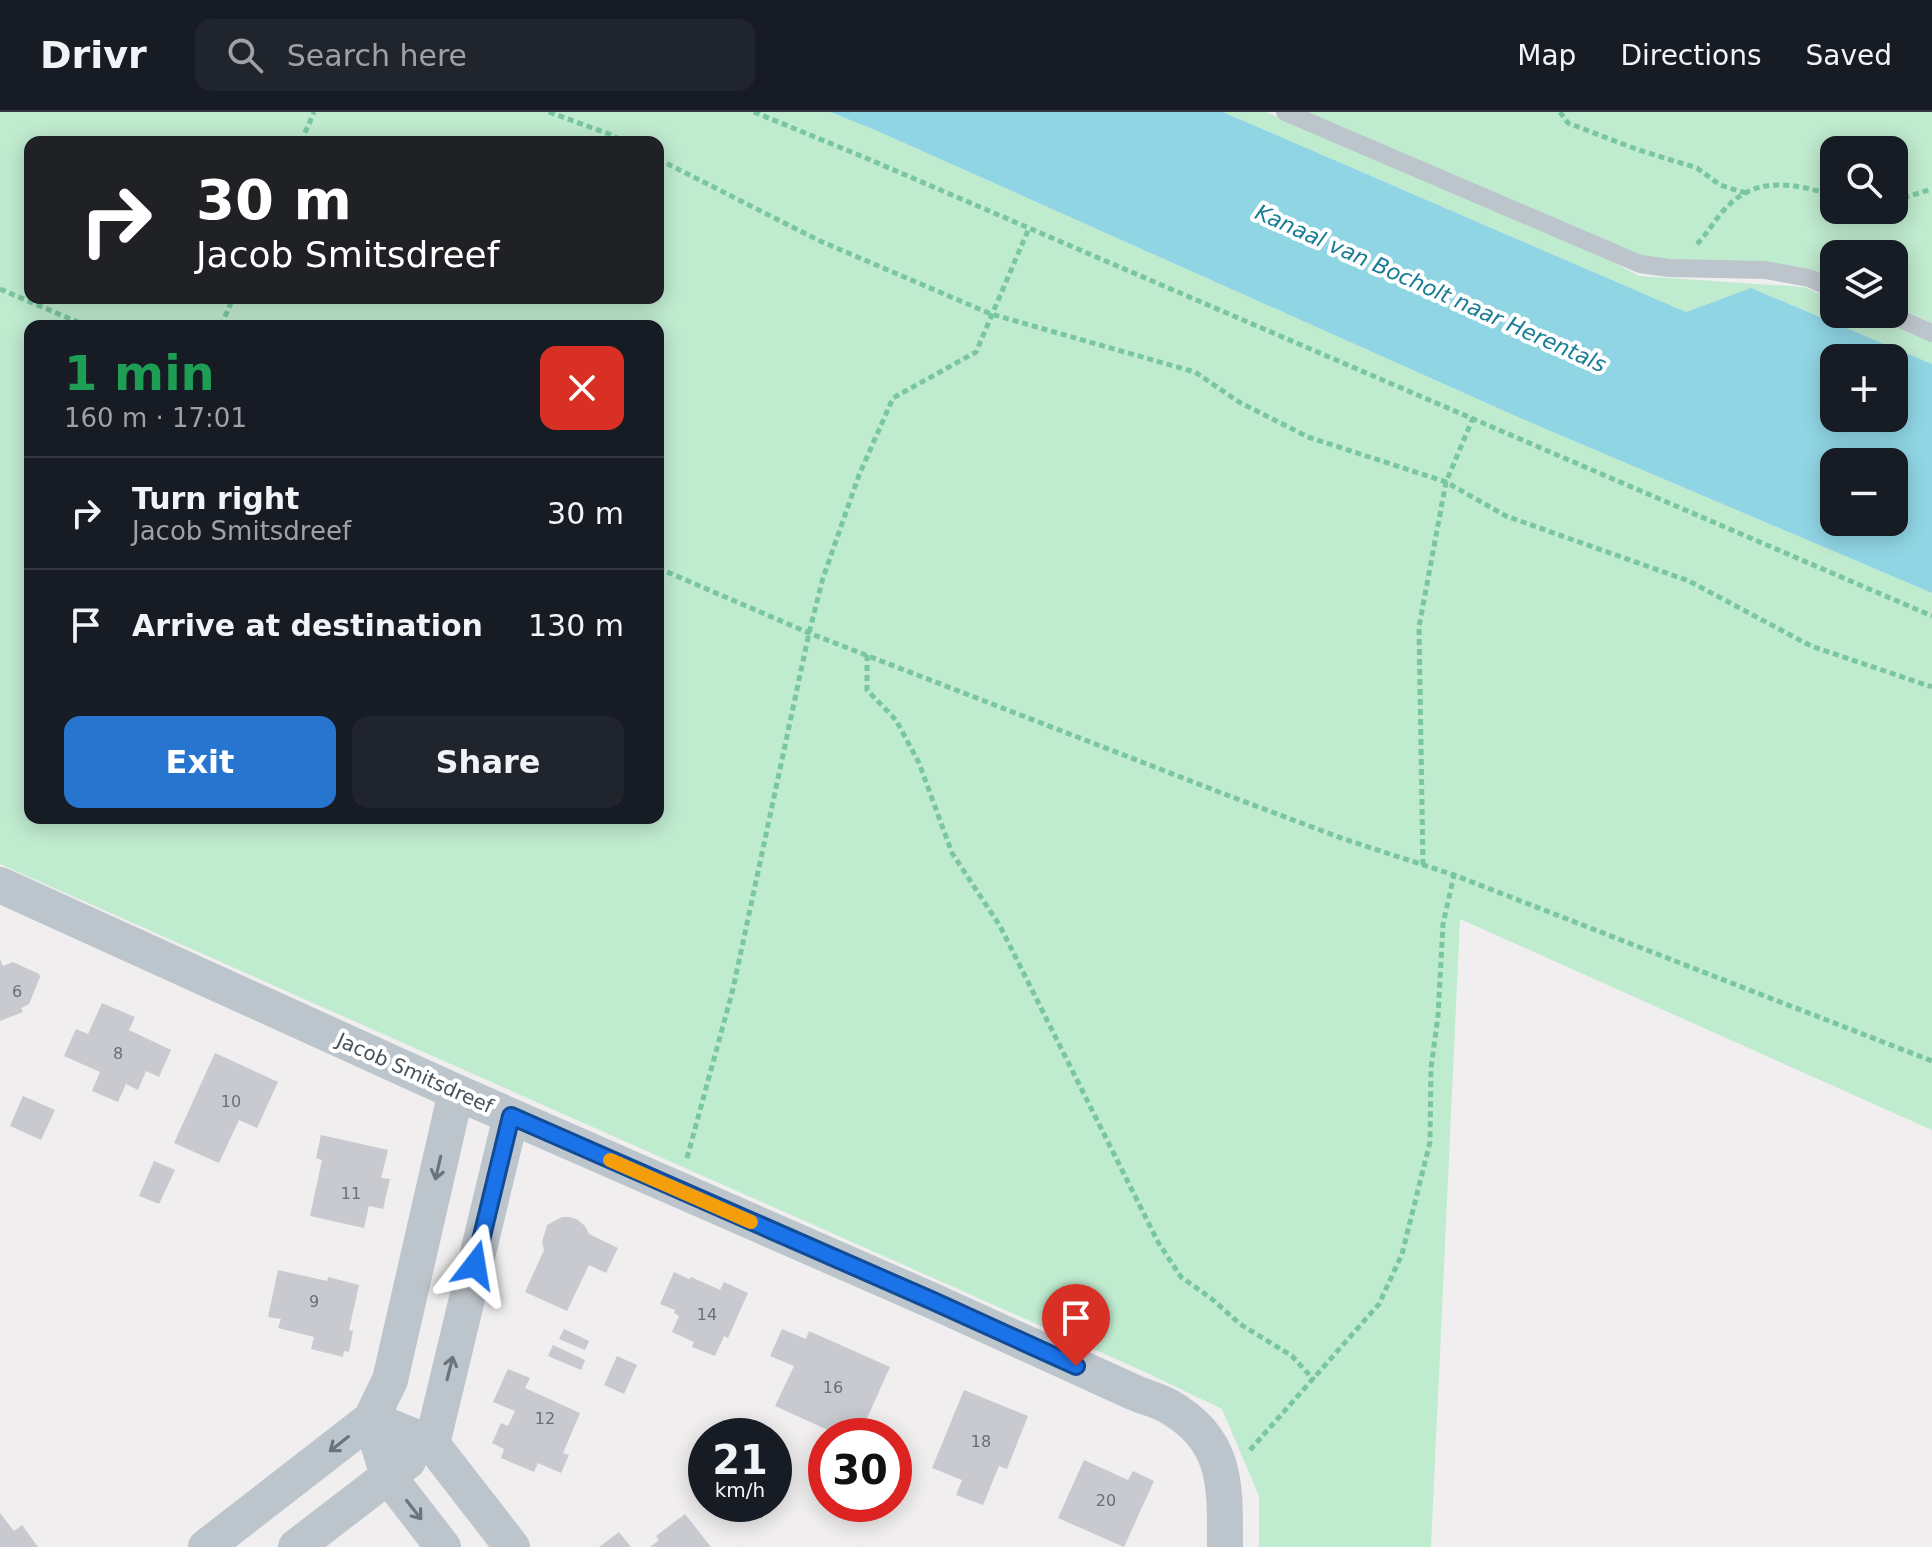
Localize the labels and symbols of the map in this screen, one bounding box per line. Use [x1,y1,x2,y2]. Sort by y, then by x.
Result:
water label: Kanaal van Bocholt naar Herentals [1251,199,1610,377]
house number: 6 [12,982,22,1001]
street label: Jacob Smitsdreef [331,1027,498,1119]
house number: 8 [113,1044,123,1063]
house number: 10 [221,1092,241,1111]
one-way arrow [430,1155,445,1181]
house number: 11 [341,1184,361,1203]
position arrow [433,1223,517,1307]
pin [1042,1284,1110,1366]
house number: 9 [309,1292,319,1311]
house number: 14 [697,1305,717,1324]
one-way arrow [444,1356,459,1381]
house number: 16 [823,1378,843,1397]
house number: 12 [535,1409,555,1428]
speed limit sign: 30 [808,1418,912,1522]
house number: 18 [971,1432,991,1451]
one-way arrow [329,1436,350,1453]
house number: 20 [1096,1491,1116,1510]
one-way arrow [406,1499,423,1520]

